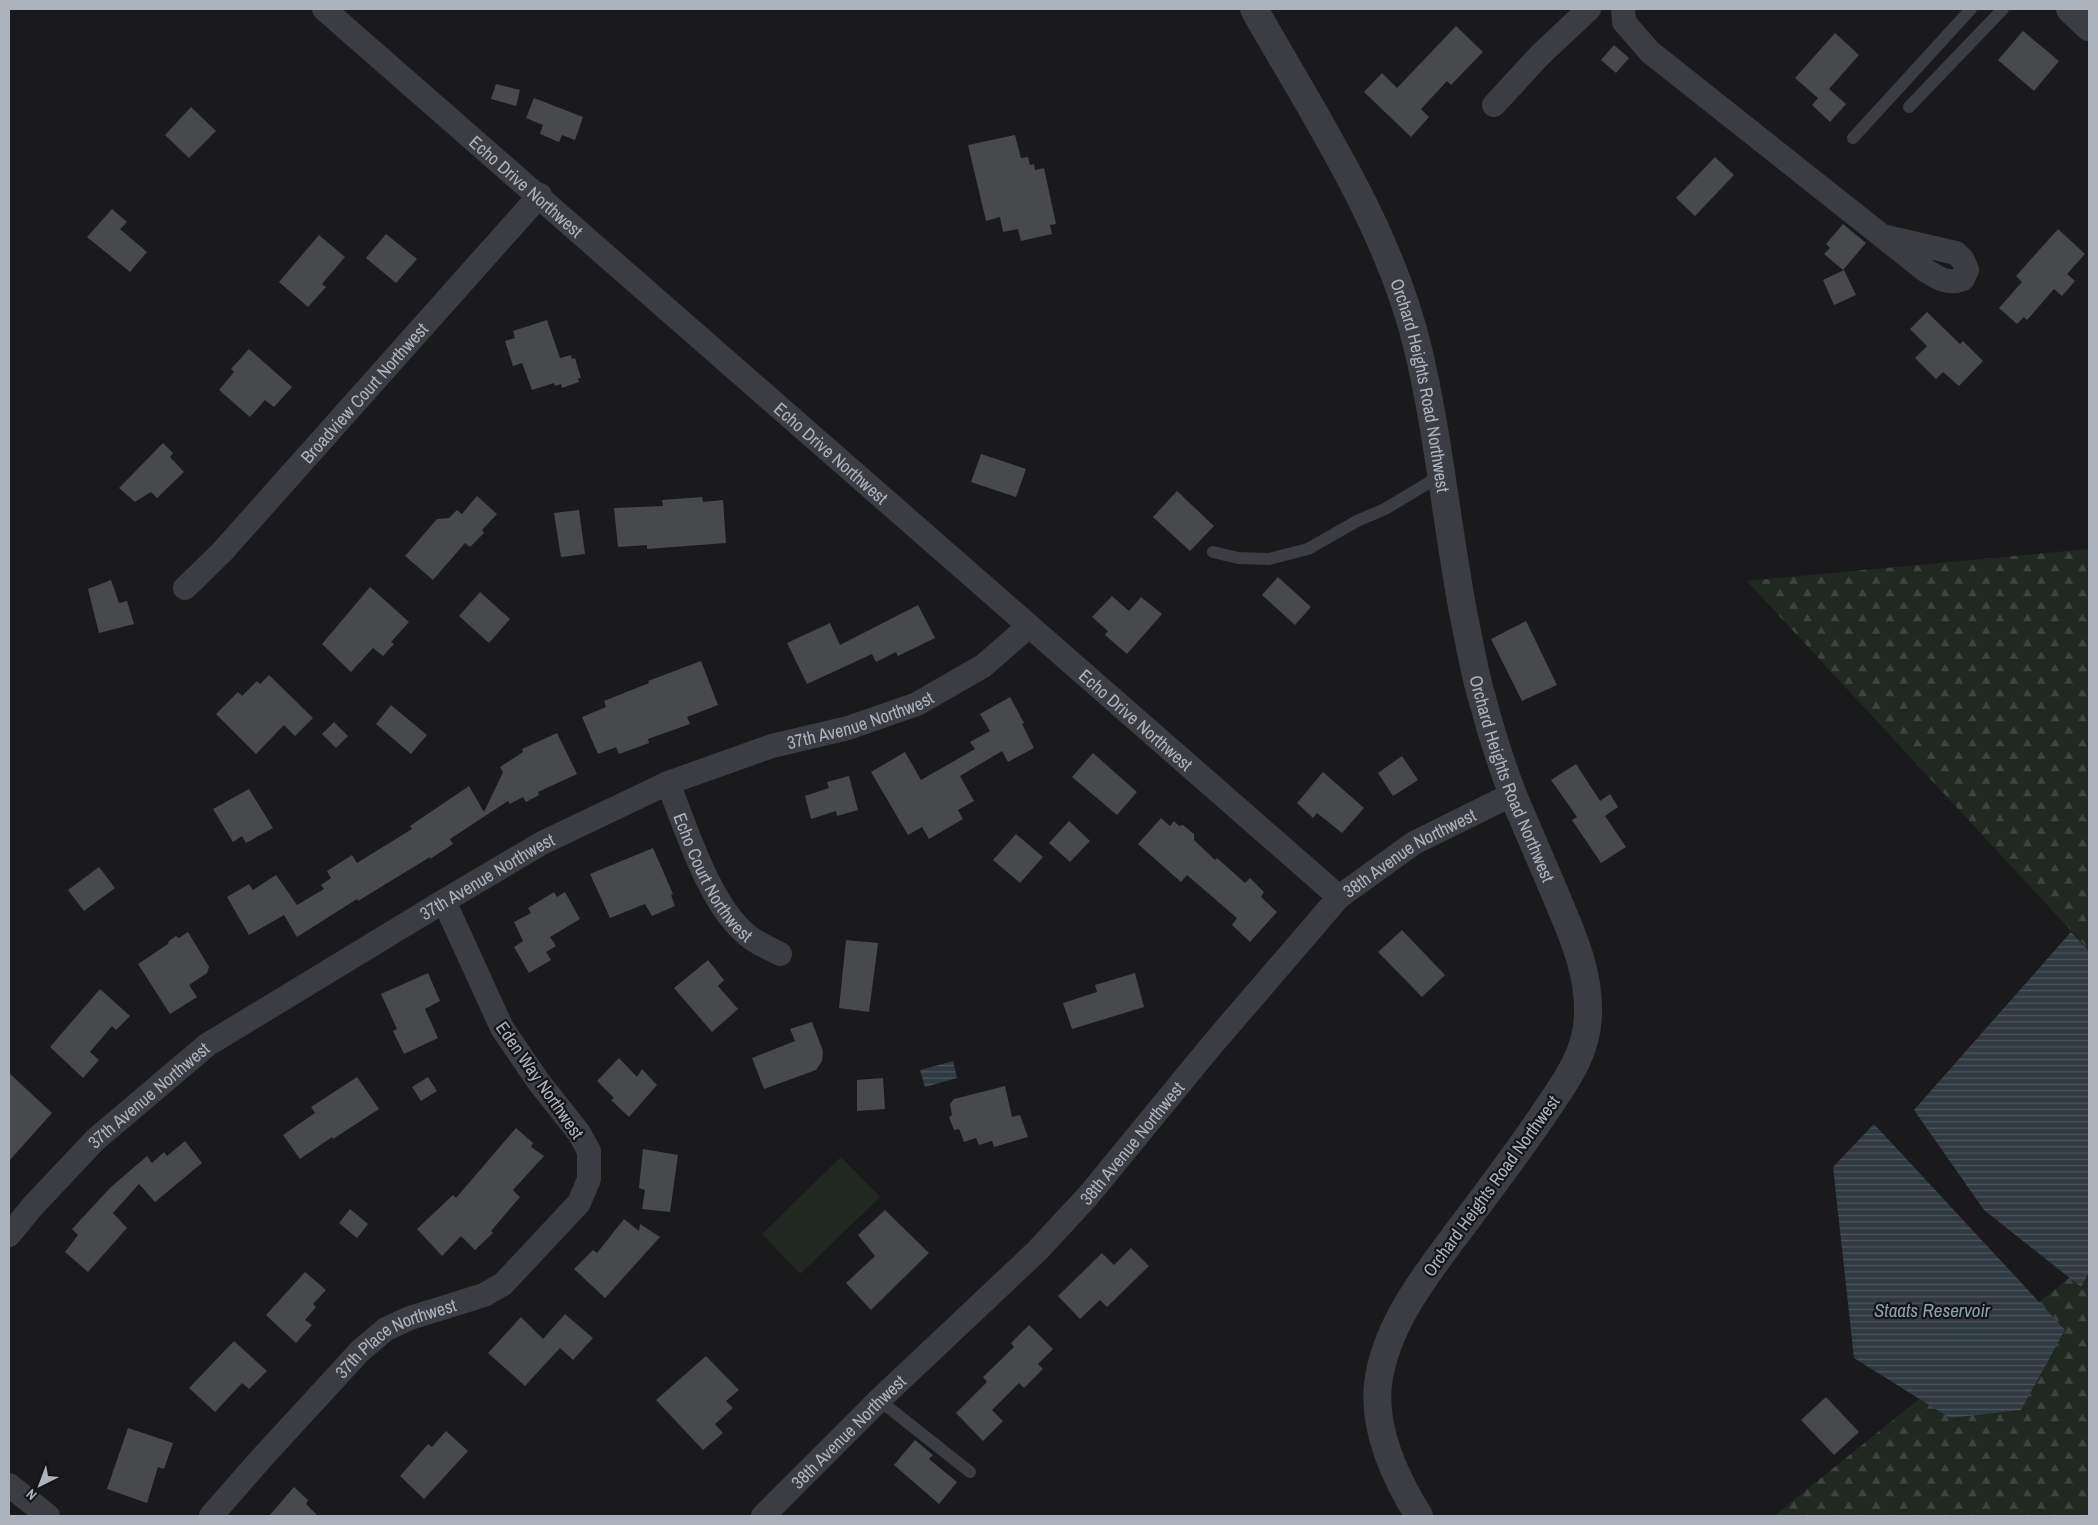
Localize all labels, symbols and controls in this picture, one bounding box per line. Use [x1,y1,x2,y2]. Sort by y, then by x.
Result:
street label: Echo Drive Northwest [464,129,589,243]
street label: Orchard Heights Road Northwest [1385,275,1456,494]
street label: Broadview Court Northwest [295,317,433,468]
street label: Echo Drive Northwest [769,396,894,510]
street label: Echo Drive Northwest [1074,663,1198,776]
street label: Orchard Heights Road Northwest [1464,673,1561,886]
street label: 37th Avenue Northwest [784,685,938,755]
street label: 38th Avenue Northwest [1337,802,1480,903]
street label: Echo Court Northwest [668,809,758,947]
street label: 37th Avenue Northwest [415,827,558,926]
street label: Eden Way Northwest [490,1016,590,1144]
street label: 37th Avenue Northwest [81,1036,214,1153]
street label: 38th Avenue Northwest [1074,1076,1190,1210]
street label: Orchard Heights Road Northwest [1417,1090,1565,1282]
street label: 37th Place Northwest [329,1292,459,1383]
water label: Staats Reservoir [1874,1297,1991,1323]
street label: 38th Avenue Northwest [785,1369,911,1494]
north arrow [15,1460,65,1510]
text: N [22,1485,40,1504]

